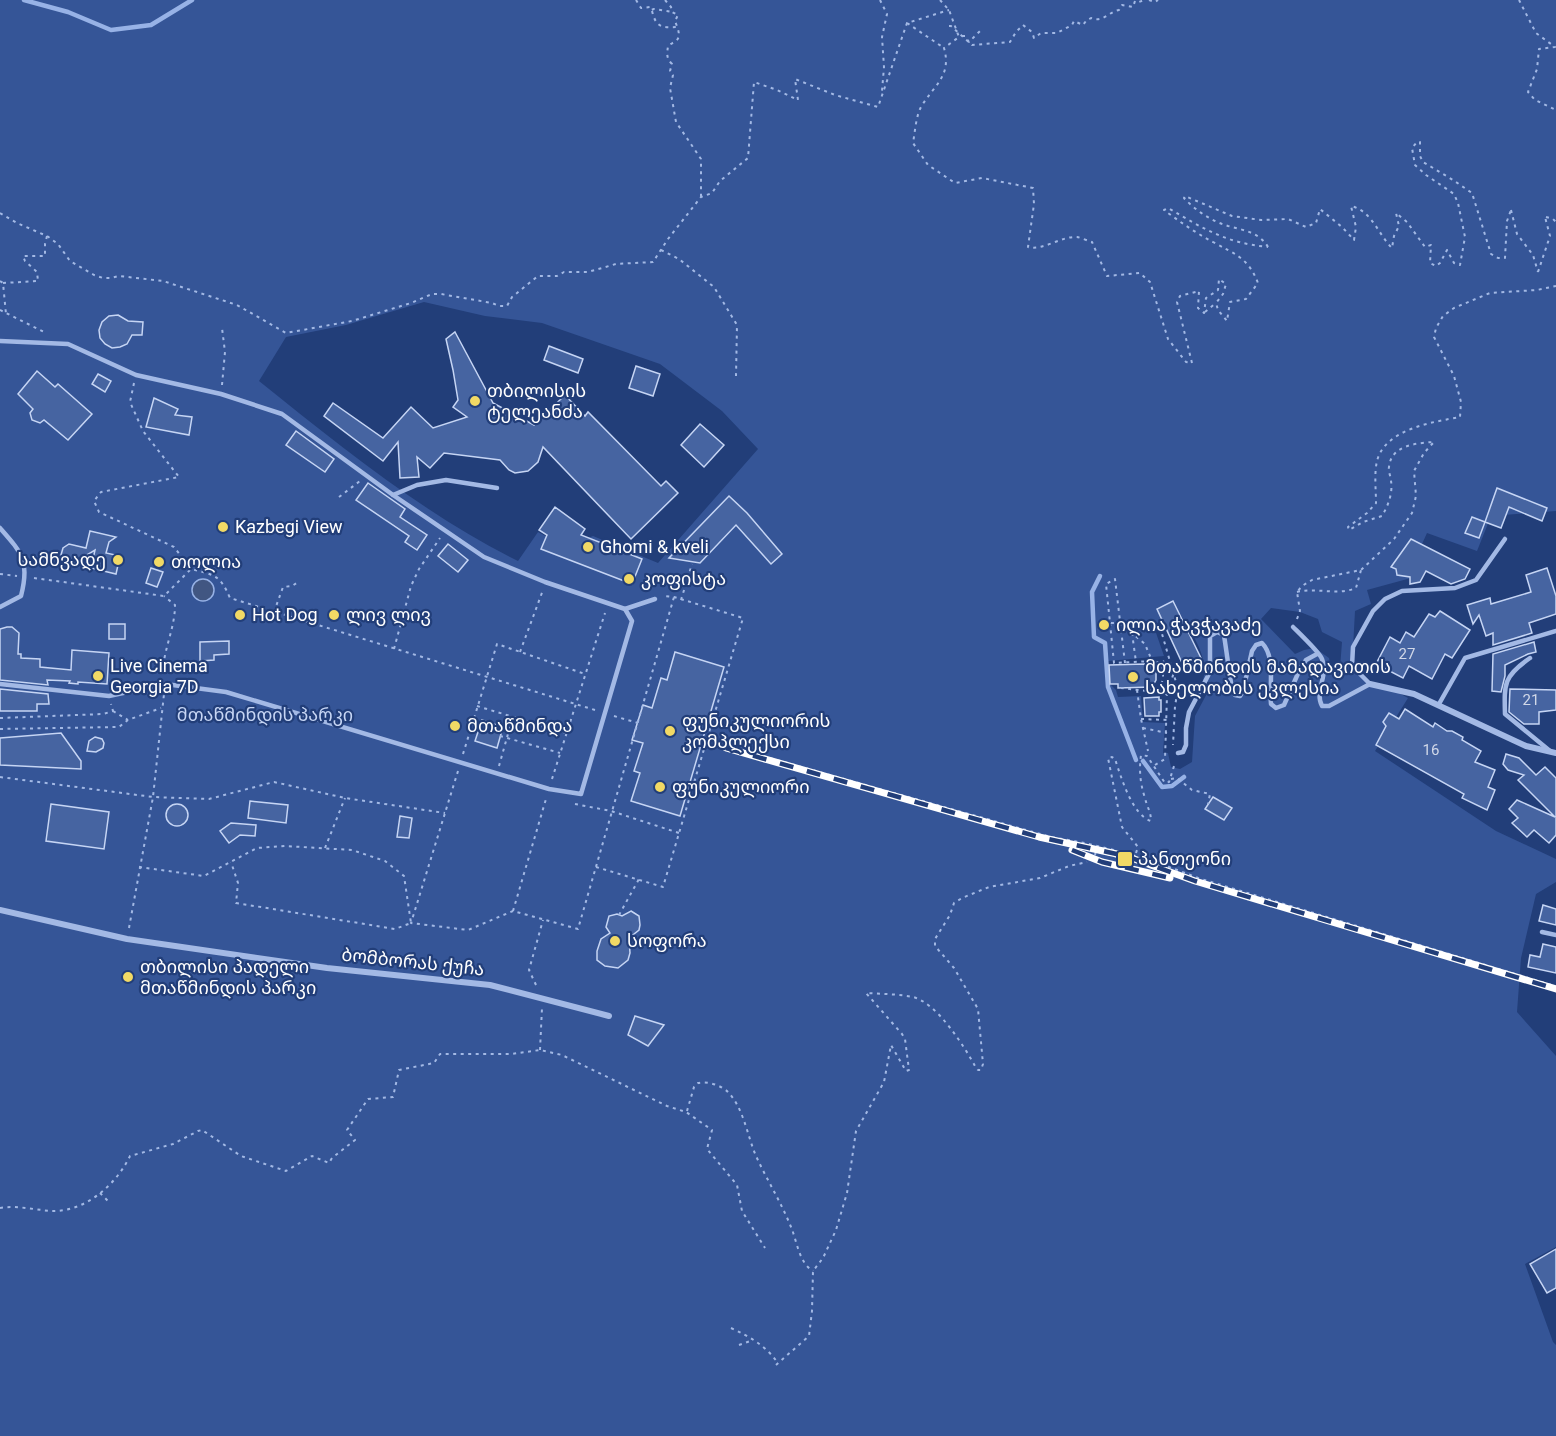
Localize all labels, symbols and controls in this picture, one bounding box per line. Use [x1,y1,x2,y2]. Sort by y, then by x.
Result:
place label: თბილისის ტელეანძა [487,380,586,423]
marker: თბილისის ტელეანძა [468,394,482,408]
place label: Kazbegi View [235,516,343,537]
marker: Kazbegi View [216,520,230,534]
place label: Ghomi & kveli [600,536,709,557]
marker: Ghomi & kveli [581,540,595,554]
place label: სამნვადე [17,549,106,571]
place label: თოლია [171,551,241,573]
marker: სამნვადე [111,553,125,567]
marker: თოლია [152,555,166,569]
place label: კოფისტა [641,568,726,590]
marker: კოფისტა [622,572,636,586]
place label: Hot Dog [252,604,318,625]
place label: ლივ ლივ [346,604,431,626]
marker: Hot Dog [233,608,247,622]
marker: ლივ ლივ [327,608,341,622]
place label: ილია ჭავჭავაძე [1116,614,1262,636]
marker: ილია ჭავჭავაძე [1097,618,1111,632]
house number: 27 [1399,645,1415,663]
place label: Live Cinema Georgia 7D [110,655,208,697]
place label: მთაწმინდის მამადავითის სახელობის ეკლესია [1145,656,1391,699]
marker: Live Cinema Georgia 7D [91,669,105,683]
marker: მთაწმინდის მამადავითის სახელობის ეკლესია [1126,670,1140,684]
house number: 21 [1523,691,1539,709]
park label: მთაწმინდის პარკი [177,704,353,726]
place label: ფუნიკულიორის კომპლექსი [682,710,831,753]
place label: მთაწმინდა [467,715,572,737]
marker: მთაწმინდა [448,719,462,733]
marker: ფუნიკულიორის კომპლექსი [663,724,677,738]
house number: 16 [1423,741,1439,759]
place label: ფუნიკულიორი [672,776,810,798]
marker: ფუნიკულიორი [653,780,667,794]
place label: პანთეონი [1138,848,1231,870]
marker: პანთეონი [1116,850,1134,868]
place label: სოფორა [627,930,707,952]
marker: სოფორა [608,934,622,948]
street label: ბომბორას ქუჩა [341,944,485,980]
place label: თბილისი პადელი მთაწმინდის პარკი [140,956,316,999]
marker: თბილისი პადელი მთაწმინდის პარკი [121,970,135,984]

